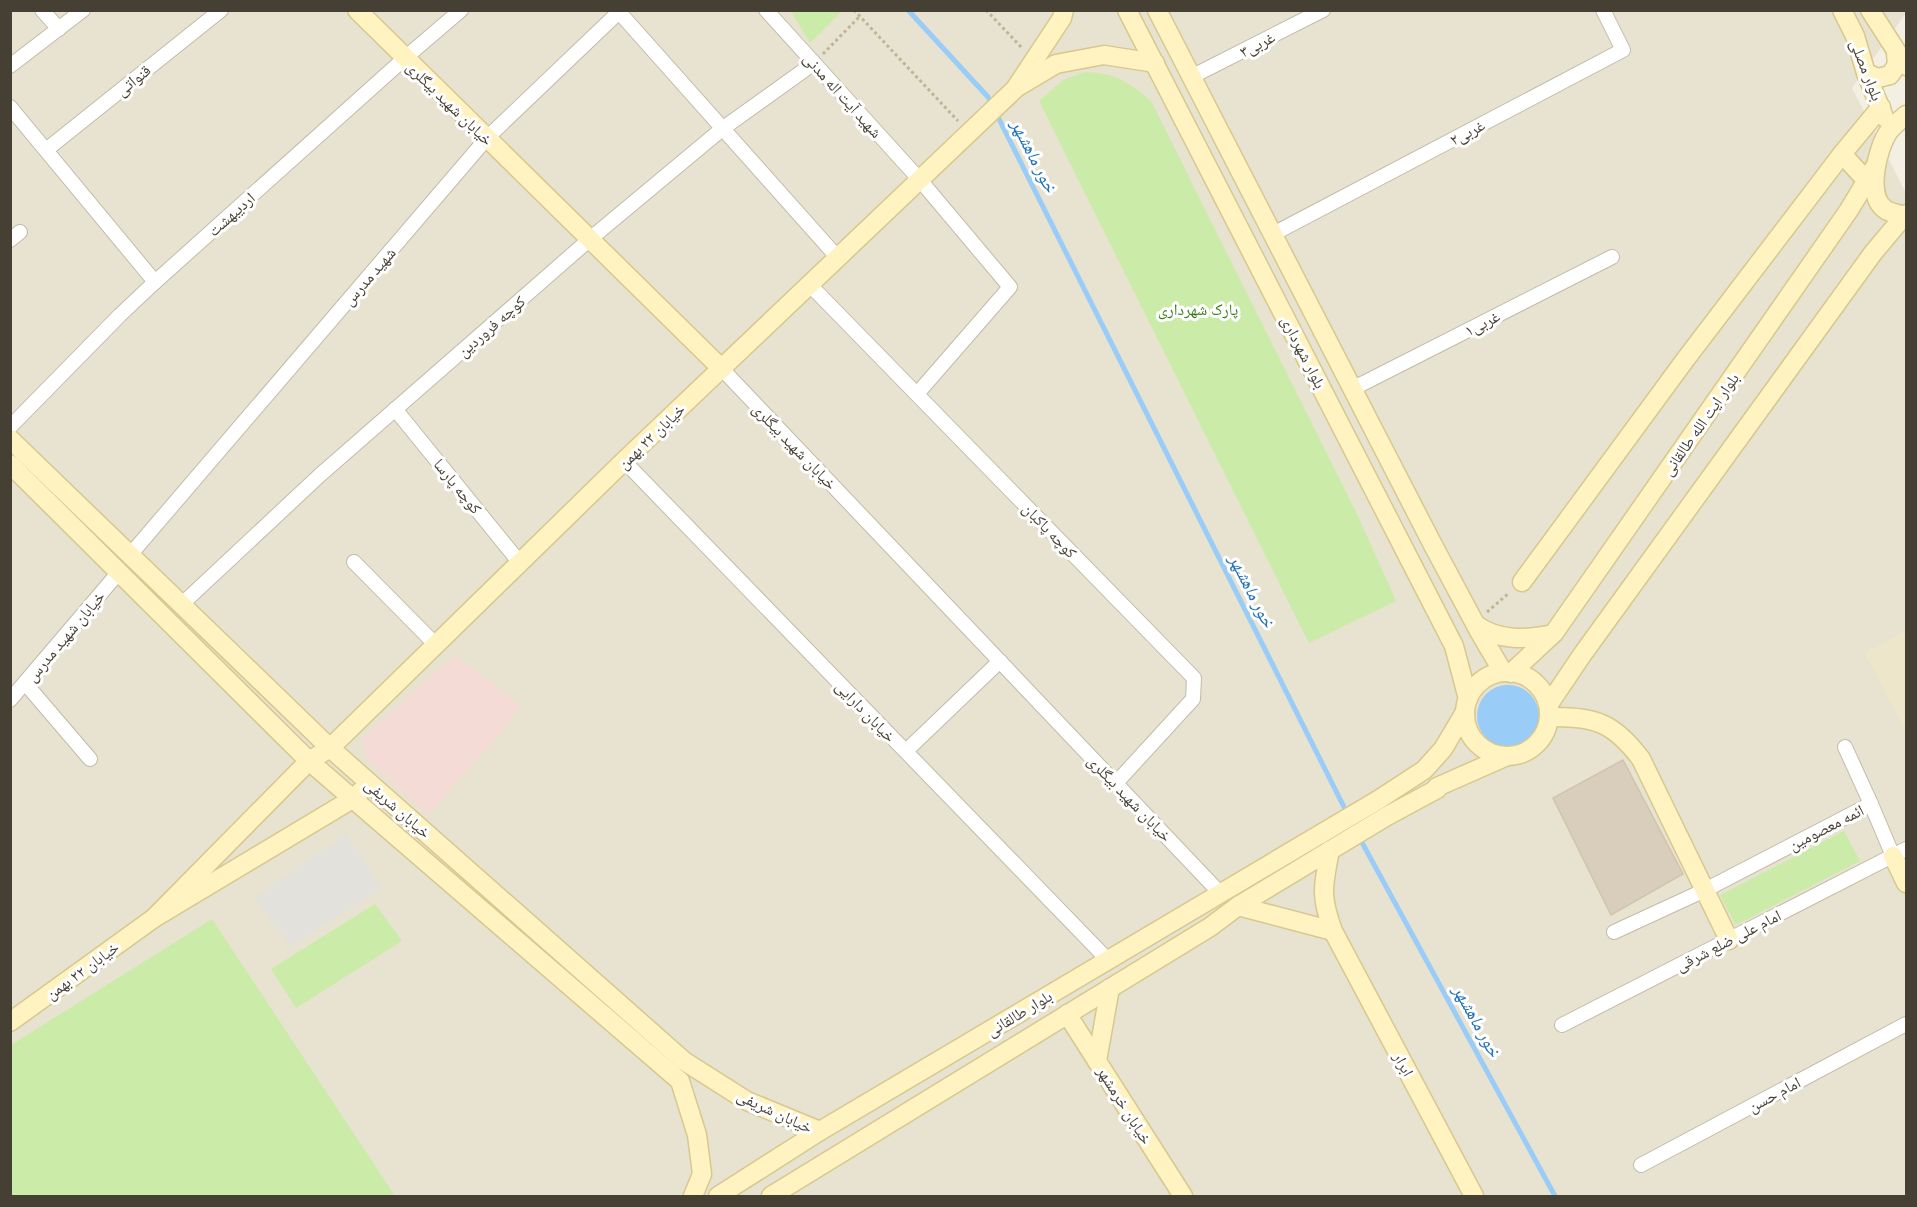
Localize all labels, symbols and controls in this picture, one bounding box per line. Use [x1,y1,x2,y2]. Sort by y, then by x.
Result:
street label: ۳غربی [1236,28,1279,62]
street label: بلوار مصلی [1845,37,1887,104]
street label: شهید آیت اله مدنی [799,49,886,143]
street label: خیابان شهید بیگلری [402,57,497,150]
street label: قنواتی [112,61,155,101]
water label: خور ماهشهر [1006,114,1062,196]
street label: ۲غربی [1446,115,1489,150]
street label: اردیبهشت [204,188,259,240]
street label: شهید مدرس [339,243,401,310]
street label: کوچه فروردین [454,292,530,362]
park label: پارک شهرداری [1158,300,1239,320]
street label: ۱غربی [1461,307,1504,341]
street label: بلوار شهرداری [1276,313,1330,392]
street label: بلوار ایت الله طالقانی [1658,369,1744,480]
street label: خیابان شهید بیگلری [748,399,841,494]
street label: خیابان ۲۲ بهمن [614,400,690,474]
street label: کوچه پارسا [430,455,486,518]
street label: کوچه پاکبان [1018,499,1081,563]
water label: خور ماهشهر [1224,549,1280,631]
street label: خیابان شهید مدرس [22,587,110,686]
street label: خیابان دارایی [831,677,900,747]
street label: خیابان شهید بیگلری [1083,751,1176,846]
street label: خیابان شریفی [360,775,435,843]
street label: ائمه معصومین [1785,800,1868,855]
street label: امام علی ضلع شرقی [1672,906,1785,976]
street label: خیابان ۲۲ بهمن [42,937,123,1004]
water label: خور ماهشهر [1448,979,1506,1061]
street label: بلوار طالقانی [983,986,1056,1041]
street label: ابرار [1389,1048,1418,1080]
street label: خیابان خرمشهر [1092,1062,1156,1148]
street label: امام حسن [1745,1073,1804,1117]
street label: خیابان شریفی [734,1086,816,1138]

